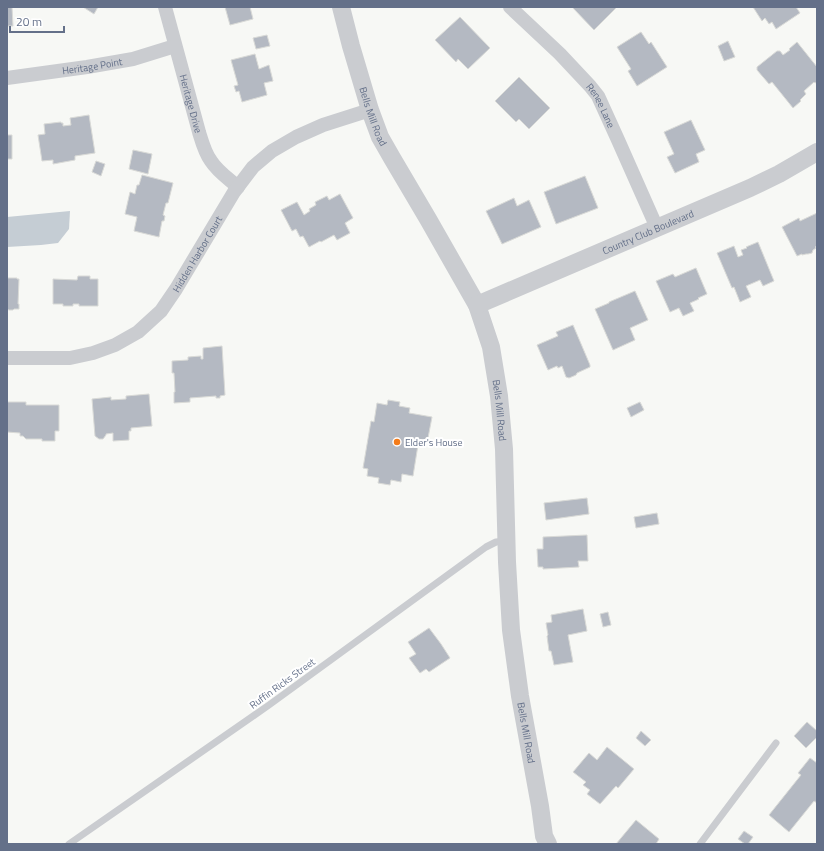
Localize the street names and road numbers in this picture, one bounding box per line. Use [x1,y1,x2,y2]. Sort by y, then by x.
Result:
street label: Heritage Point [61,54,124,78]
street label: Heritage Drive [176,73,206,135]
street label: Renee Lane [582,80,619,130]
street label: Bells Mill Road [356,85,391,149]
street label: Country Club Boulevard [600,206,696,258]
street label: Hidden Harbor Court [169,213,226,295]
street label: Bells Mill Road [488,378,510,442]
street label: Ruffin Ricks Street [246,654,319,712]
street label: Bells Mill Road [513,701,539,765]

